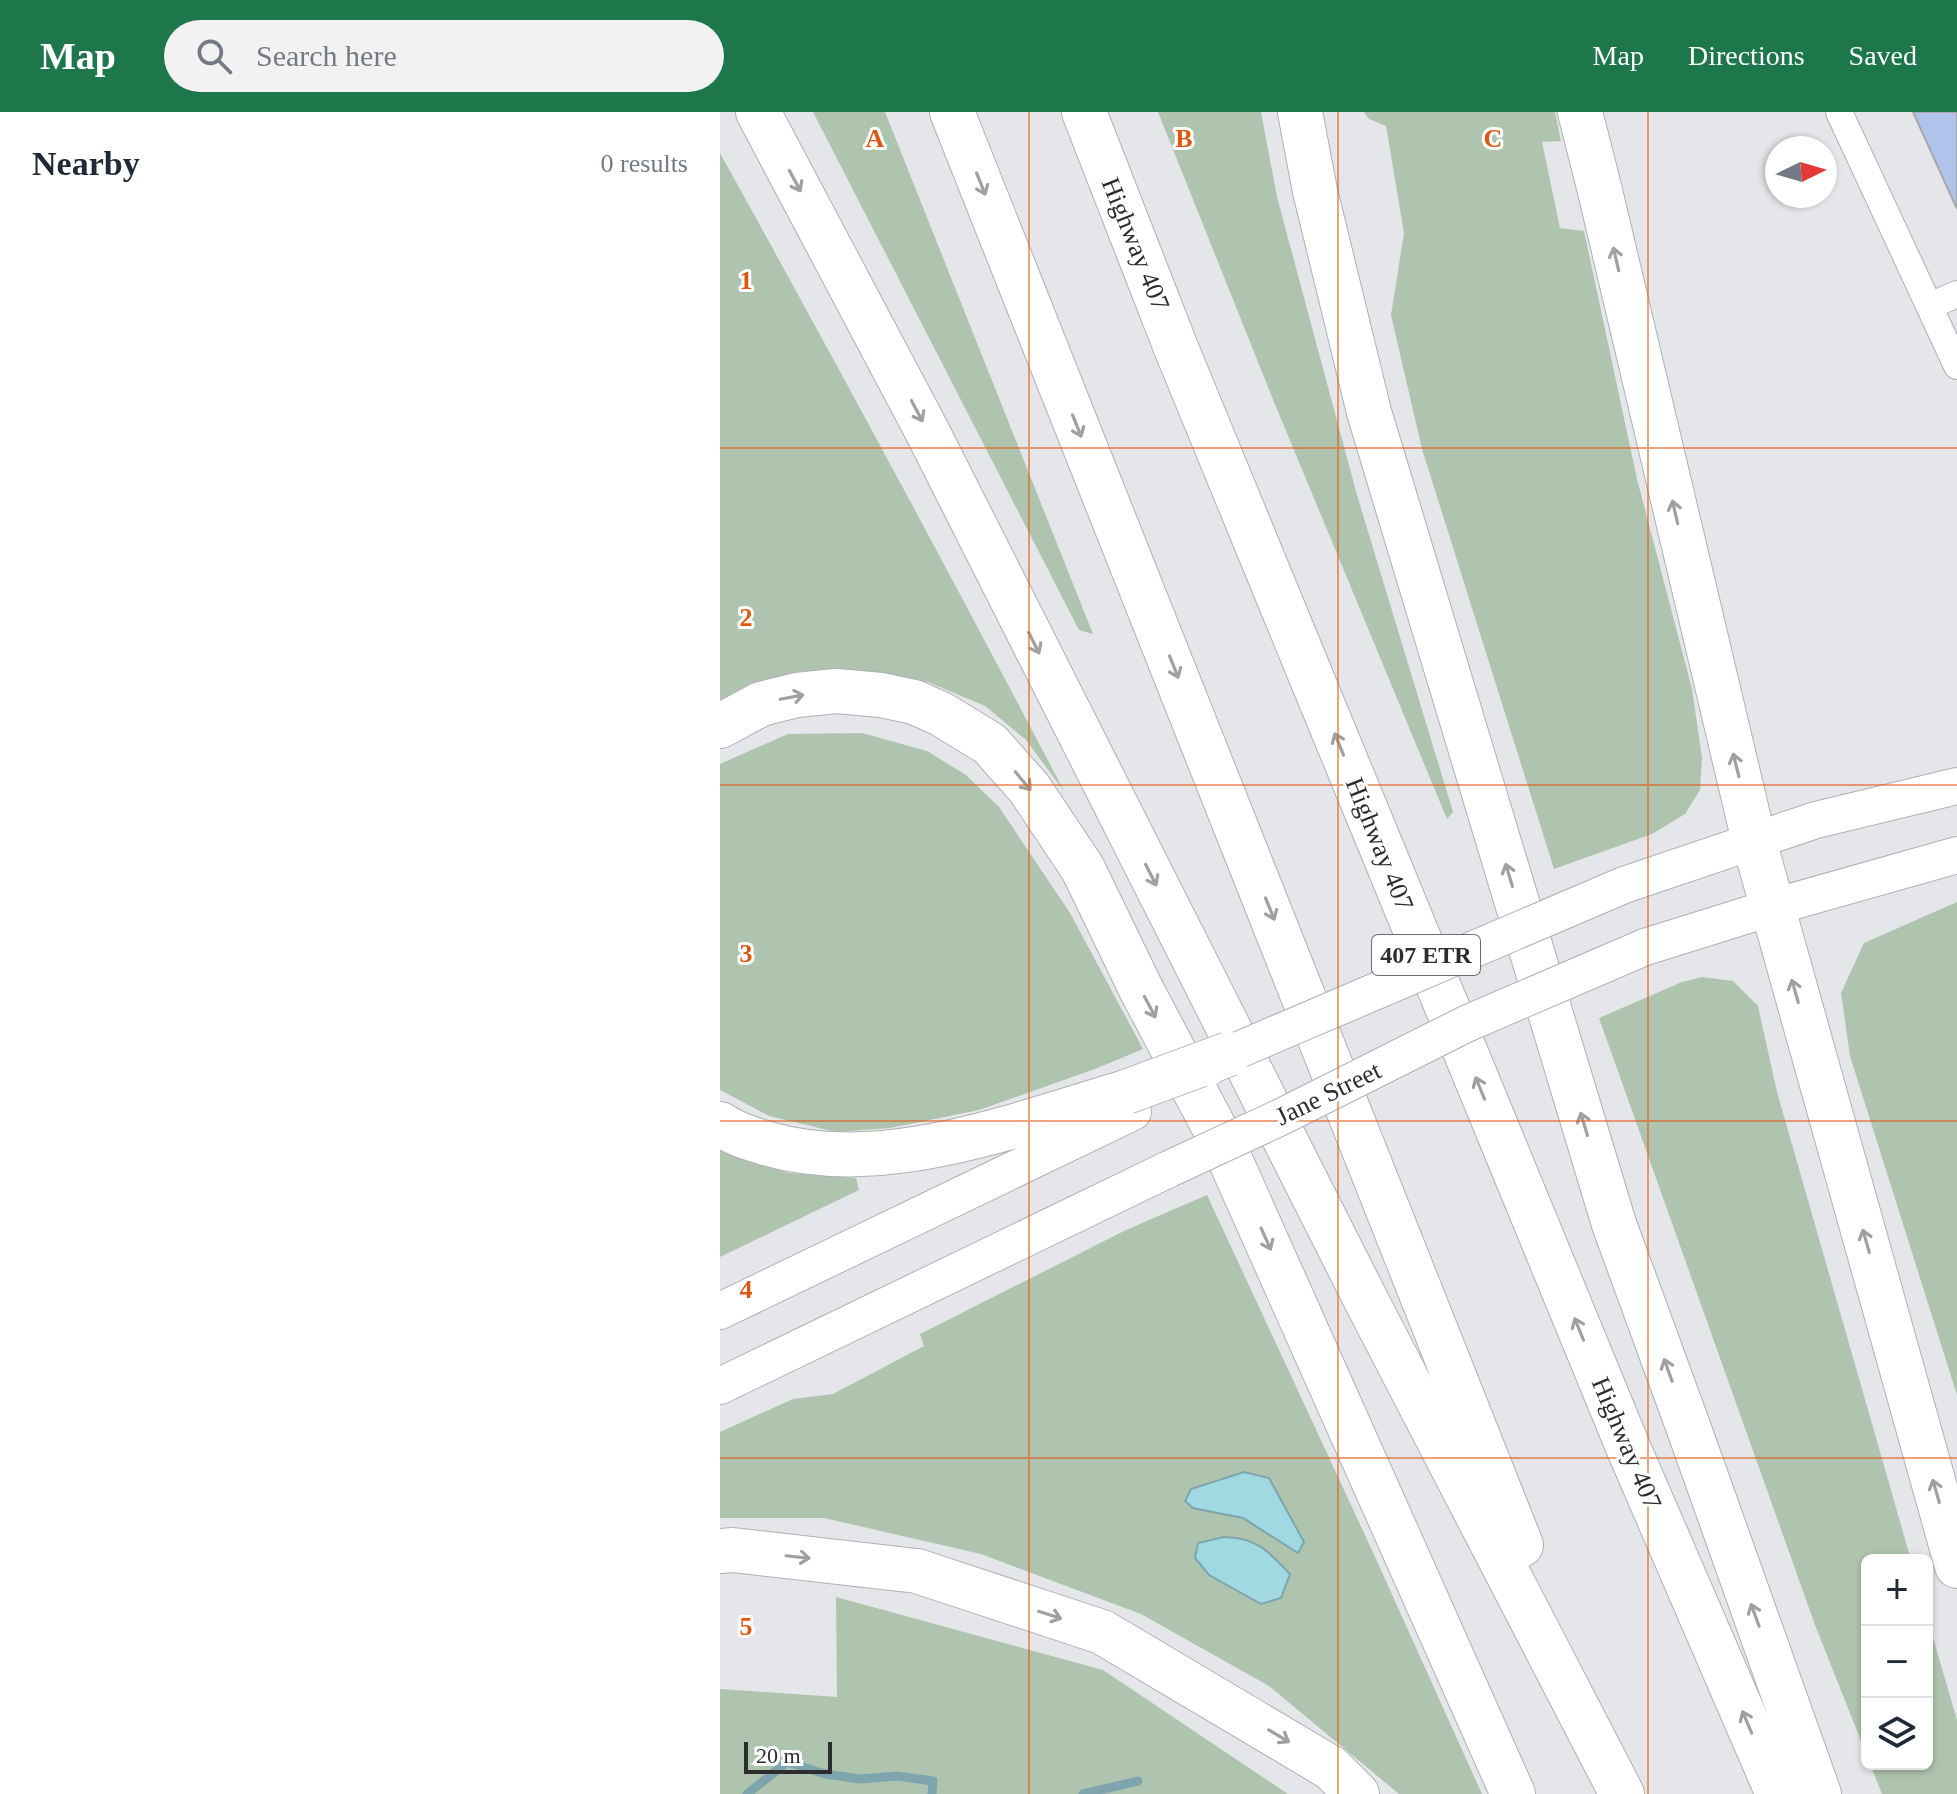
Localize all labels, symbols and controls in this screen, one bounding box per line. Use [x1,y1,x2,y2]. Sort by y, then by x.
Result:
search box [164,20,724,92]
icon: search [192,34,236,78]
text: Map [40,35,116,77]
text: Search here [256,39,397,72]
text: Map [1593,40,1644,71]
text: Directions [1688,40,1805,71]
text: Saved [1849,40,1917,71]
text: A [866,124,885,153]
text: B [1175,124,1193,153]
text: C [1484,124,1502,153]
north arrow [1765,136,1837,208]
text: Nearby [32,145,140,182]
text: 0 results [601,149,688,178]
one-way arrow [787,169,803,192]
one-way arrow [975,171,989,196]
street label: Highway 407 [1096,173,1175,315]
one-way arrow [1608,246,1623,272]
text: 1 [740,266,753,295]
one-way arrow [909,398,925,422]
one-way arrow [1071,413,1085,438]
one-way arrow [1667,500,1682,525]
text: 2 [740,603,753,632]
one-way arrow [1027,630,1043,654]
one-way arrow [1167,654,1182,679]
one-way arrow [778,689,804,704]
one-way arrow [1331,732,1345,757]
one-way arrow [1728,752,1743,778]
one-way arrow [1014,770,1032,791]
street label: Highway 407 [1340,773,1419,915]
one-way arrow [1144,862,1160,886]
one-way arrow [1501,863,1516,889]
one-way arrow [1264,896,1278,921]
road number: 407 ETR [1372,935,1480,975]
text: 3 [740,939,753,968]
one-way arrow [1787,978,1802,1004]
one-way arrow [1143,994,1158,1018]
street label: Jane Street [1271,1055,1386,1131]
one-way arrow [1472,1076,1487,1101]
one-way arrow [1576,1112,1591,1138]
one-way arrow [1259,1227,1274,1251]
one-way arrow [1857,1229,1872,1255]
text: 4 [740,1275,753,1304]
one-way arrow [1571,1317,1585,1342]
one-way arrow [1659,1358,1674,1383]
street label: Highway 407 [1586,1373,1667,1514]
one-way arrow [1928,1479,1943,1505]
one-way arrow [784,1550,811,1565]
map controls [1861,1554,1933,1770]
button: + [1861,1554,1933,1626]
one-way arrow [1747,1603,1762,1628]
one-way arrow [1037,1608,1062,1623]
text: 5 [740,1612,753,1641]
button: − [1861,1626,1933,1698]
button: layers [1861,1698,1933,1770]
one-way arrow [1739,1711,1754,1735]
one-way arrow [1267,1728,1290,1744]
scale bar [744,1738,832,1774]
text: 20 m [756,1743,801,1768]

